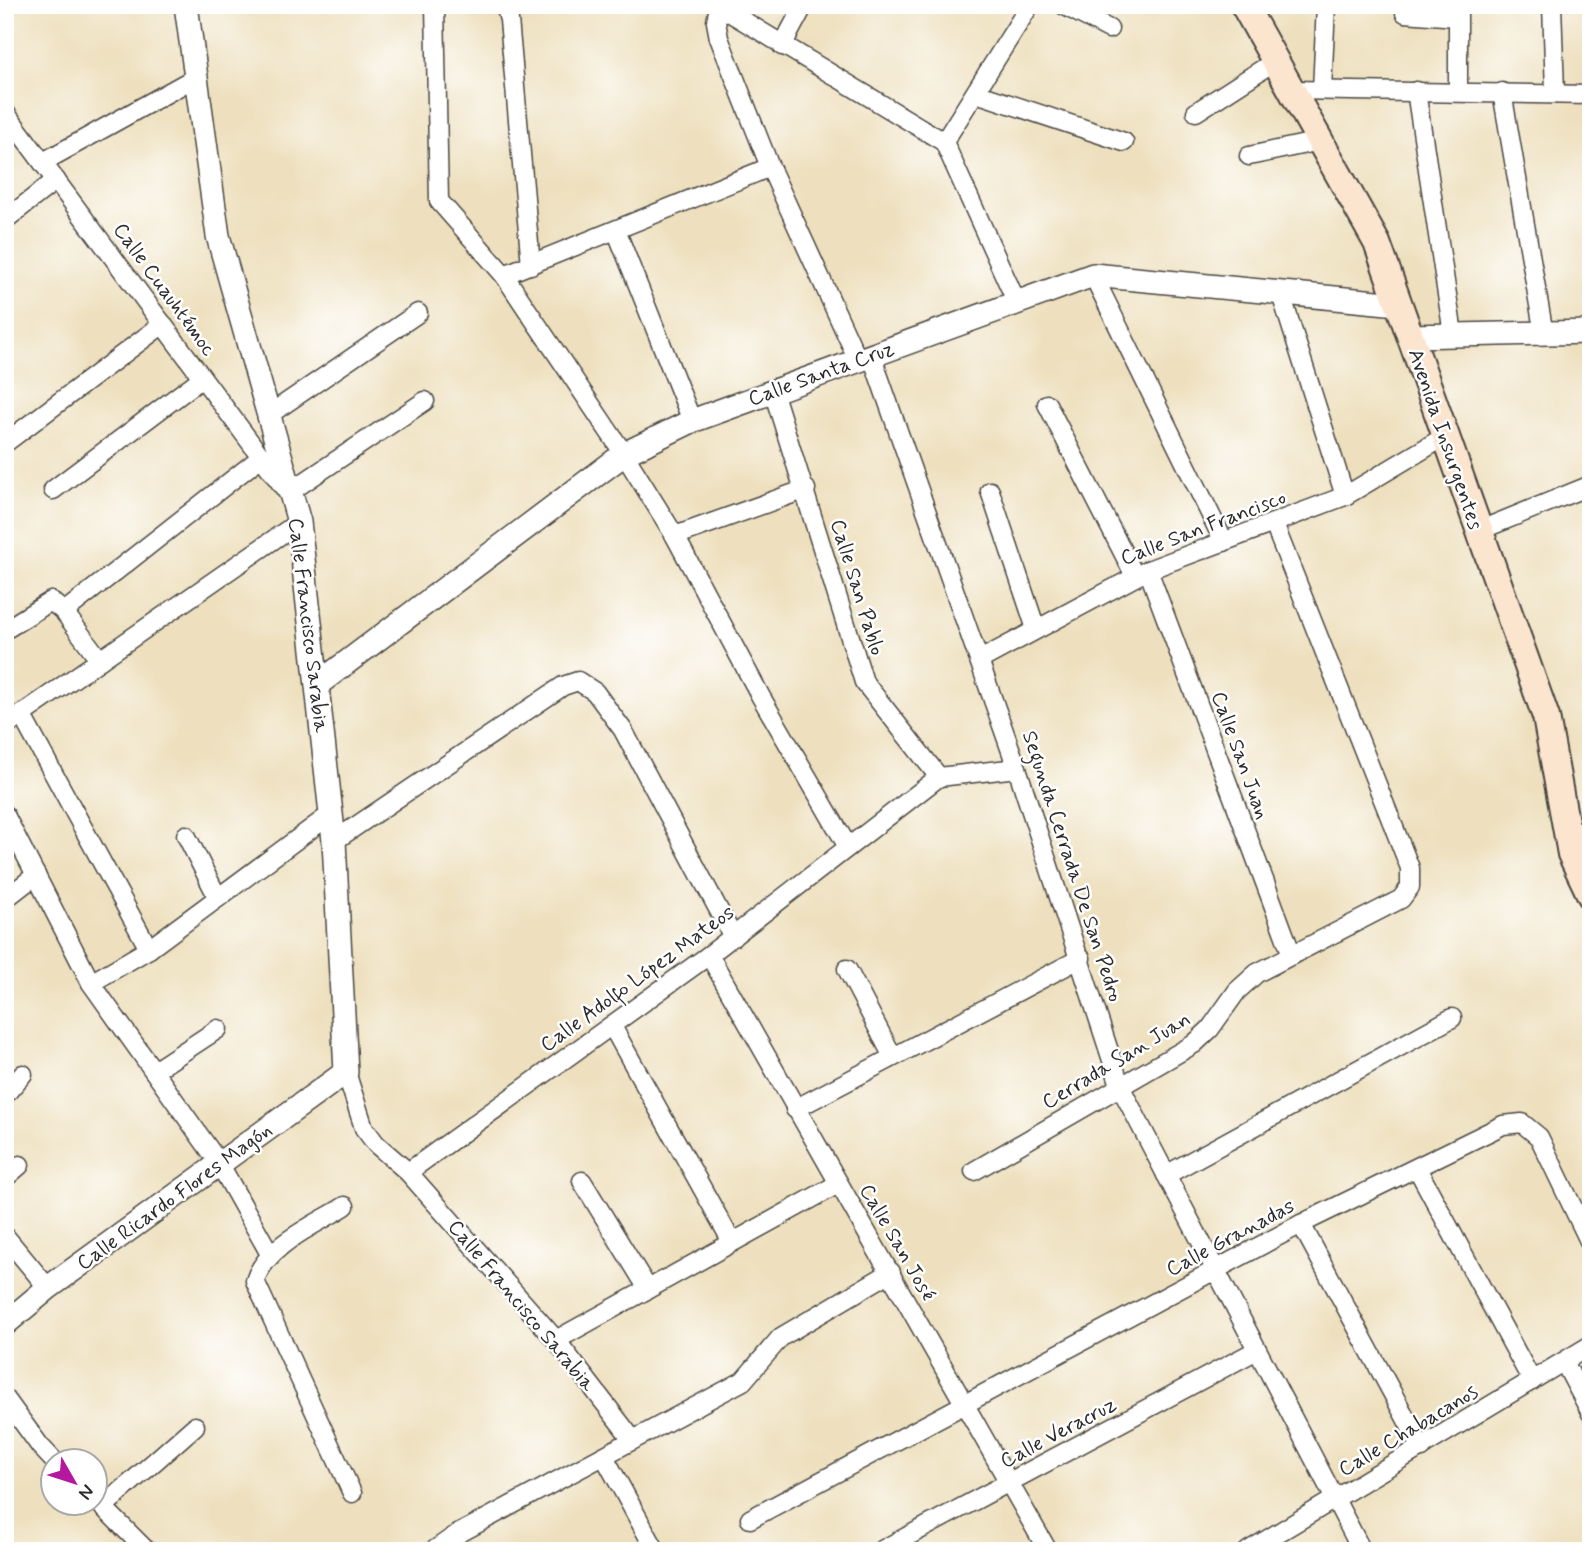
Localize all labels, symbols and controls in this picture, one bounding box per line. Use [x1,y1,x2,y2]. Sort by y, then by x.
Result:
street label: Calle Cuauhtémoc [106,217,222,362]
street label: Calle Santa Cruz [744,334,899,413]
street label: Avenida Insurgentes [1401,345,1489,534]
street label: Calle San Francisco [1116,483,1290,572]
street label: Calle Francisco Sarabia [281,516,335,734]
street label: Calle San Pablo [823,516,891,659]
street label: Calle San Juan [1204,688,1276,823]
street label: Segunda Cerrada De San Pedro [1013,727,1129,1006]
street label: Calle Adolfo López Mateos [535,899,742,1060]
street label: Cerrada San Juan [1037,1005,1196,1116]
street label: Calle Ricardo Flores Magón [71,1116,278,1277]
street label: Calle San José [852,1179,942,1306]
street label: Calle Granadas [1161,1192,1300,1284]
street label: Calle Francisco Sarabia [441,1214,602,1398]
street label: Calle Chabacanos [1334,1378,1483,1484]
street label: Calle Veracruz [995,1390,1122,1475]
north arrow [38,1448,108,1518]
text: N [72,1479,100,1505]

